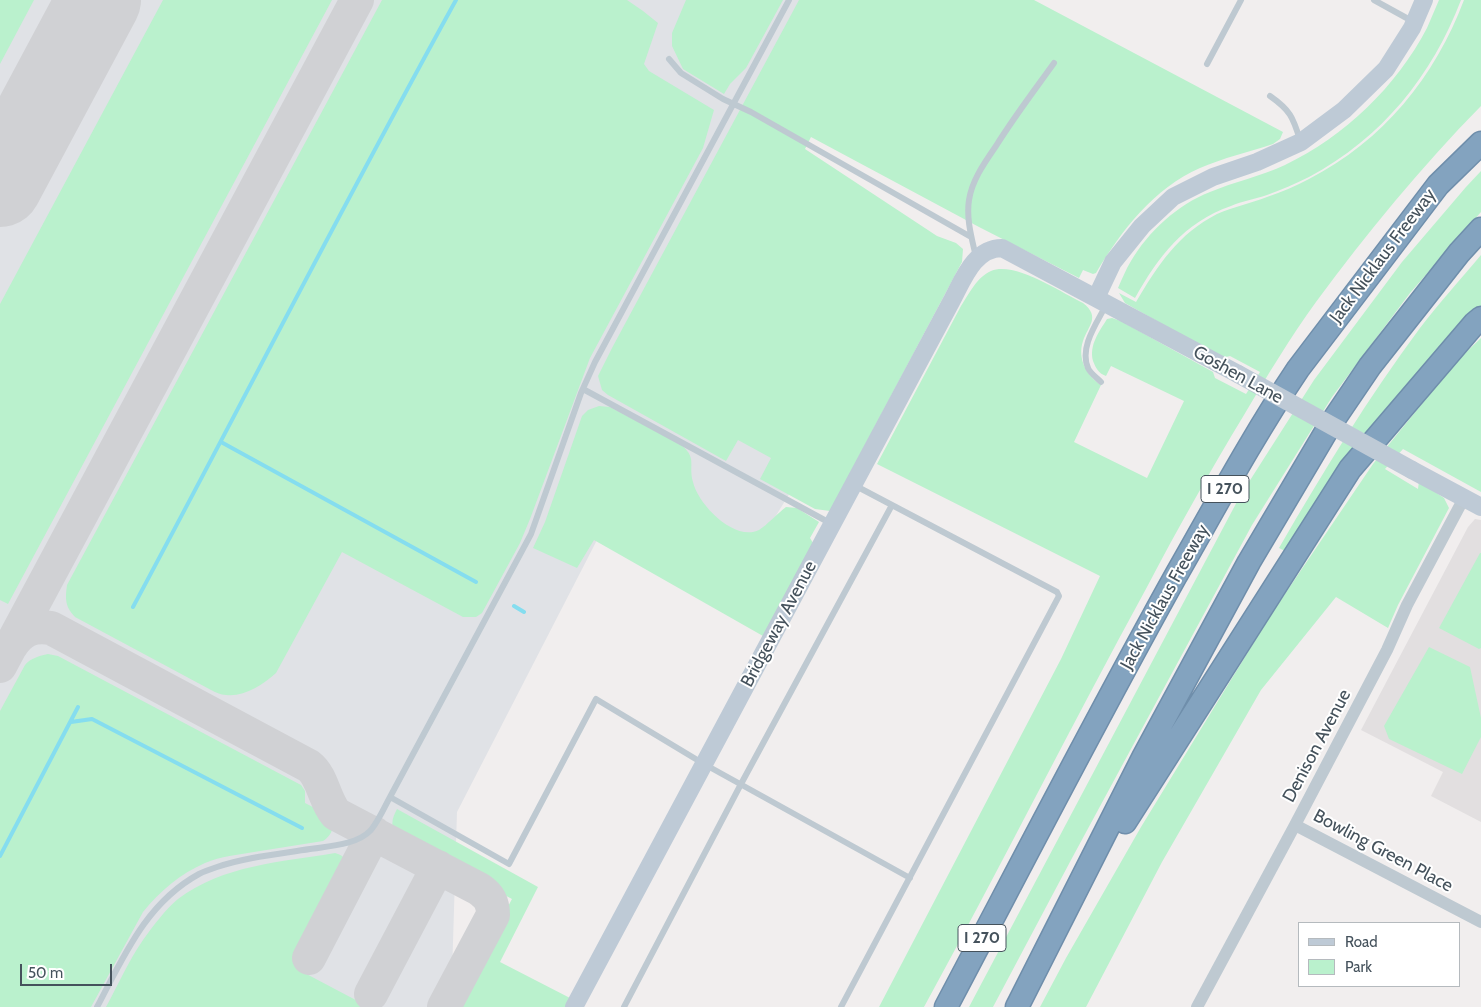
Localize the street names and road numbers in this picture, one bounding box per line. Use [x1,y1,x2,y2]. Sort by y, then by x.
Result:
street label: Jack Nicklaus Freeway [1325,185,1441,327]
street label: Goshen Lane [1189,341,1287,409]
road number: I 270 [1201,476,1249,502]
street label: Jack Nicklaus Freeway [1116,521,1214,673]
street label: Bridgeway Avenue [737,557,821,691]
street label: Denison Avenue [1278,686,1356,806]
street label: Bowling Green Place [1309,805,1457,897]
road number: I 270 [958,924,1006,951]

